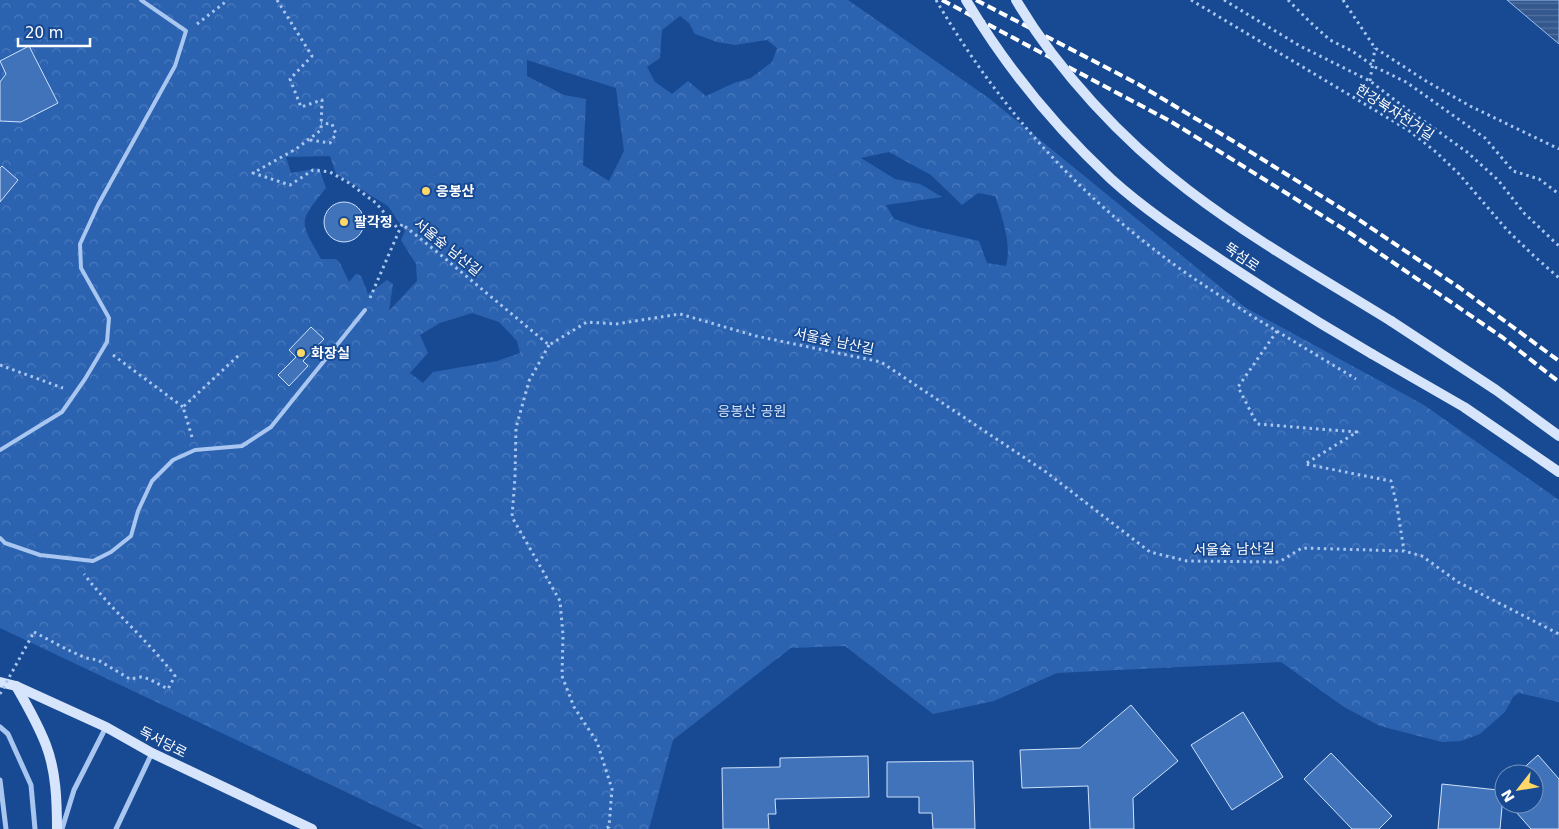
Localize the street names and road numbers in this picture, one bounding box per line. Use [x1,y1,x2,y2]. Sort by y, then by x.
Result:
street label: 한강북자전거길 [1353,81,1437,143]
street label: 서울숲 남산길 [411,215,485,279]
street label: 뚝섬로 [1222,240,1263,275]
street label: 서울숲 남산길 [792,325,876,357]
street label: 서울숲 남산길 [1193,540,1275,558]
street label: 독서당로 [136,723,190,761]

